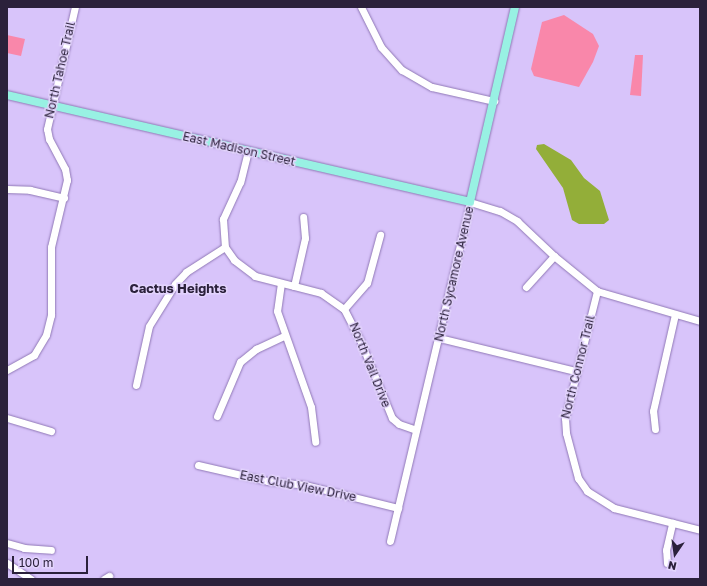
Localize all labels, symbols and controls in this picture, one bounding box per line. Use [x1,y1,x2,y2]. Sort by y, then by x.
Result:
street label: North Tahoe Trail [42,20,78,120]
street label: East Madison Street [181,129,297,169]
street label: North Sycamore Avenue [431,205,477,343]
district label: Cactus Heights [129,280,227,296]
street label: North Connor Trail [558,314,598,420]
street label: North Vail Drive [346,320,394,410]
street label: East Club View Drive [239,468,357,504]
north arrow [655,534,695,574]
scale bar [14,548,90,574]
text: 100 m [19,555,53,570]
text: N [667,559,678,573]

